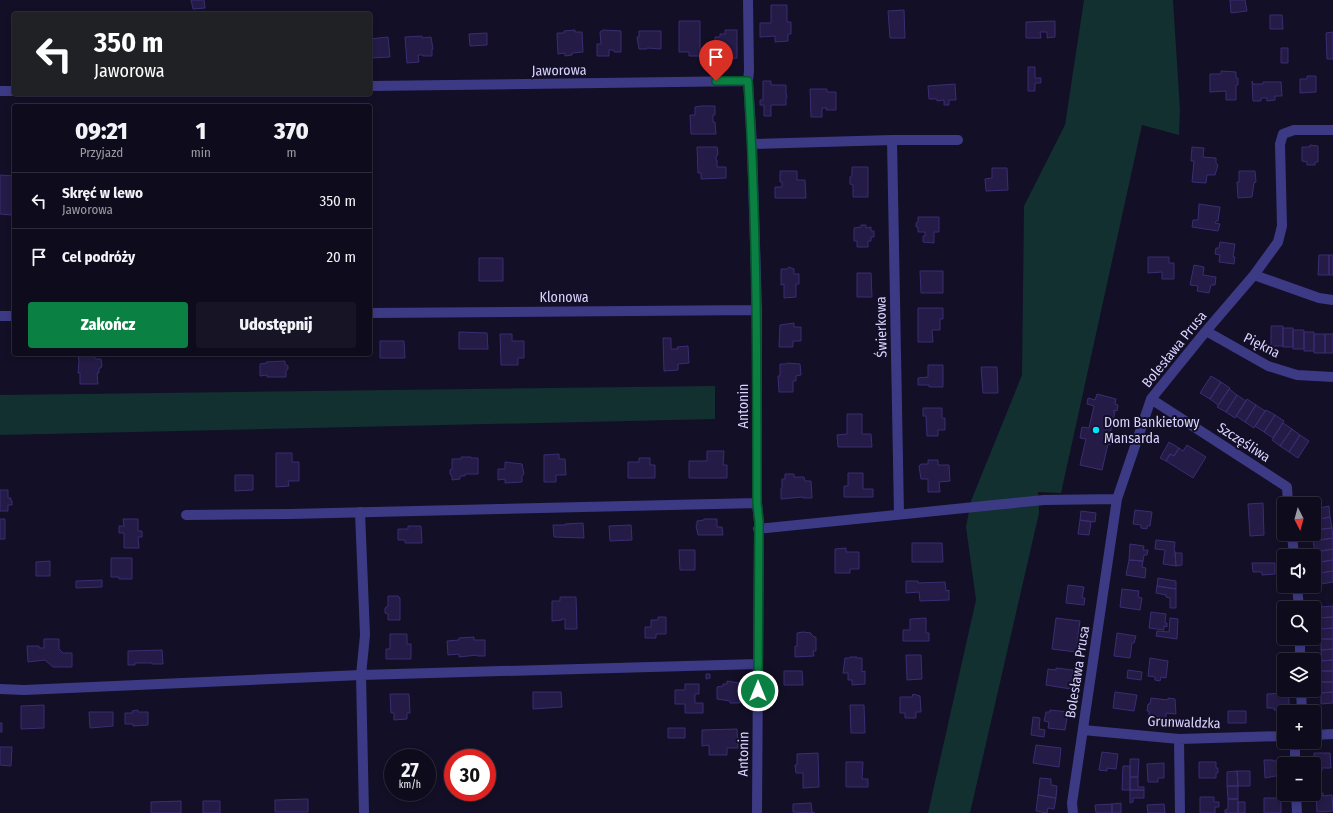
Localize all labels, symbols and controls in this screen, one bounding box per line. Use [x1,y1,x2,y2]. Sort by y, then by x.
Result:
text: 350 m [94,26,163,59]
icon: left [28,28,80,80]
pin [699,40,733,81]
icon: arrive [705,46,727,68]
text: Jaworowa [94,60,165,82]
street label: Jaworowa [531,62,587,79]
text: 09:21 [75,117,128,145]
text: 1 [196,117,206,145]
text: 370 [274,117,309,145]
text: Przyjazd [80,145,123,160]
text: min [191,145,211,160]
text: m [286,145,296,160]
text: Skręć w lewo [62,184,143,202]
icon: left [28,190,50,212]
text: 350 m [319,192,356,210]
text: Jaworowa [62,202,113,217]
icon: arrive [28,246,50,268]
text: Cel podróży [62,248,135,266]
text: 20 m [327,248,356,266]
street label: Klonowa [540,289,589,306]
street label: Świerkowa [871,296,891,358]
button: Zakończ [28,302,188,348]
button: Udostępnij [196,302,356,348]
street label: Bolesława Prusa [1138,308,1210,391]
street label: Piękna [1241,329,1283,362]
street label: Antonin [735,384,752,428]
place label: Dom Bankietowy Mansarda [1104,414,1200,447]
street label: Szczęśliwa [1214,419,1273,466]
marker: Dom Bankietowy Mansarda [1091,425,1101,435]
north arrow [1277,497,1321,541]
map controls [1277,497,1321,801]
button: sound [1277,549,1321,593]
button: search [1277,601,1321,645]
street label: Bolesława Prusa [1062,625,1093,719]
button: layers [1277,653,1321,697]
position arrow [737,670,779,712]
button: + [1277,705,1321,749]
street label: Grunwaldzka [1147,713,1221,732]
street label: Antonin [735,731,752,777]
speed limit sign: 30 [444,749,496,801]
button: − [1277,757,1321,801]
text: 27 [401,758,419,782]
text: km/h [399,779,421,791]

